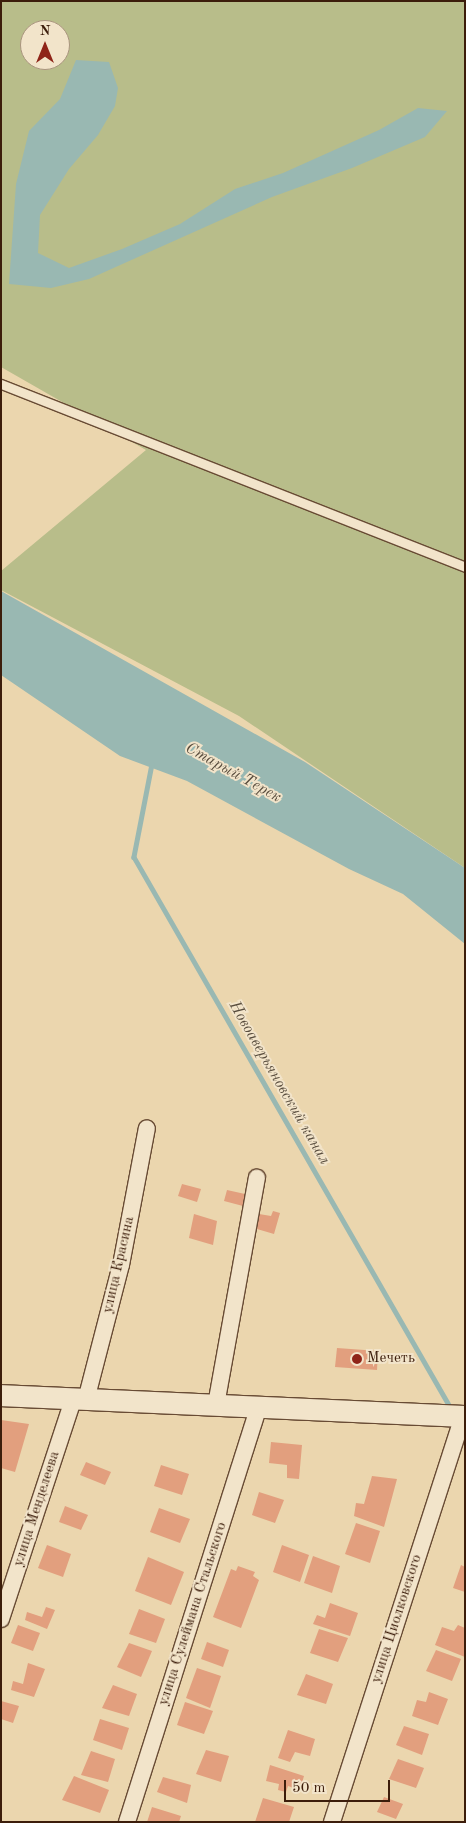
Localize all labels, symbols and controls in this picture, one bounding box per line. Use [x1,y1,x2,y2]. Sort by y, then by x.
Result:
north arrow [20,20,70,70]
text: N [40,24,50,38]
water label: Старый Терек [182,739,284,807]
water label: Новоаверьяновский канал [224,998,334,1168]
street label: улица Красина [99,1215,139,1315]
place label: Мечеть [367,1350,415,1368]
marker: Мечеть [351,1353,363,1365]
street label: улица Менделеева [10,1449,64,1569]
street label: улица Сулеймана Стальского [155,1520,231,1708]
street label: улица Циолковского [368,1552,426,1686]
scale bar [286,1770,392,1802]
text: 50 m [292,1781,326,1796]

